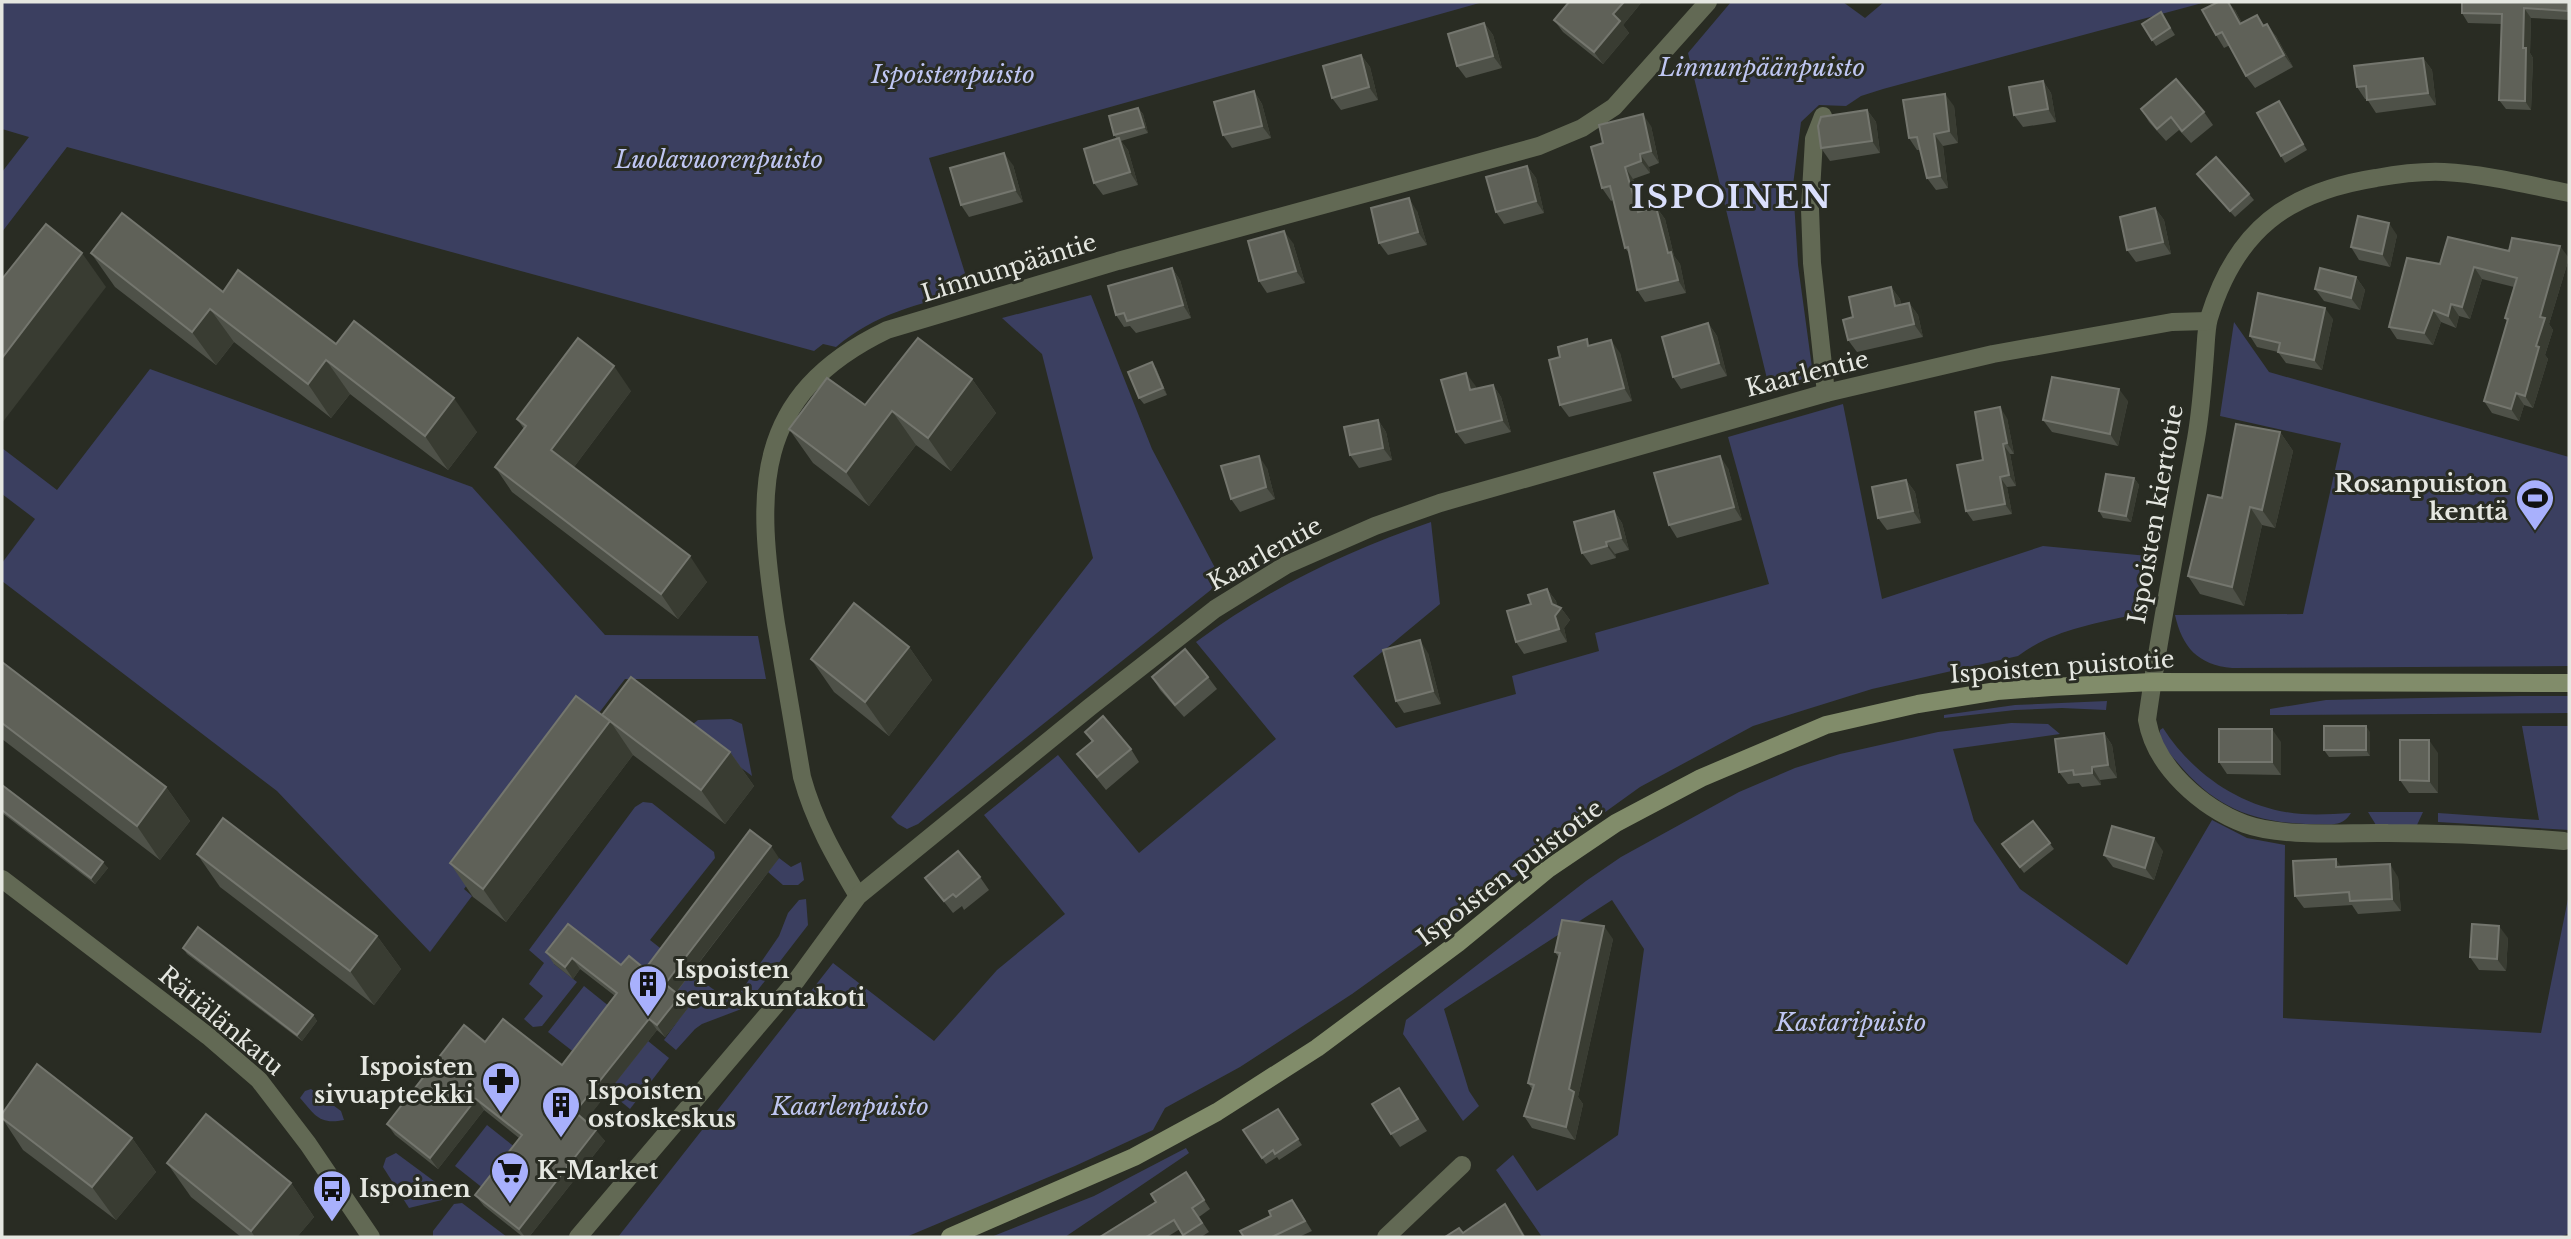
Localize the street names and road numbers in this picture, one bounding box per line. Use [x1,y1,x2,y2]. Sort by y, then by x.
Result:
street label: Linnunpääntie [918,227,1100,308]
street label: Kaarlentie [1742,344,1871,403]
street label: Ispoisten kiertotie [2122,402,2189,626]
street label: Kaarlentie [1203,510,1327,597]
street label: Ispoisten puistotie [1949,644,2175,689]
street label: Ispoisten puistotie [1411,793,1608,952]
street label: Rätiälänkatu [153,960,289,1081]

